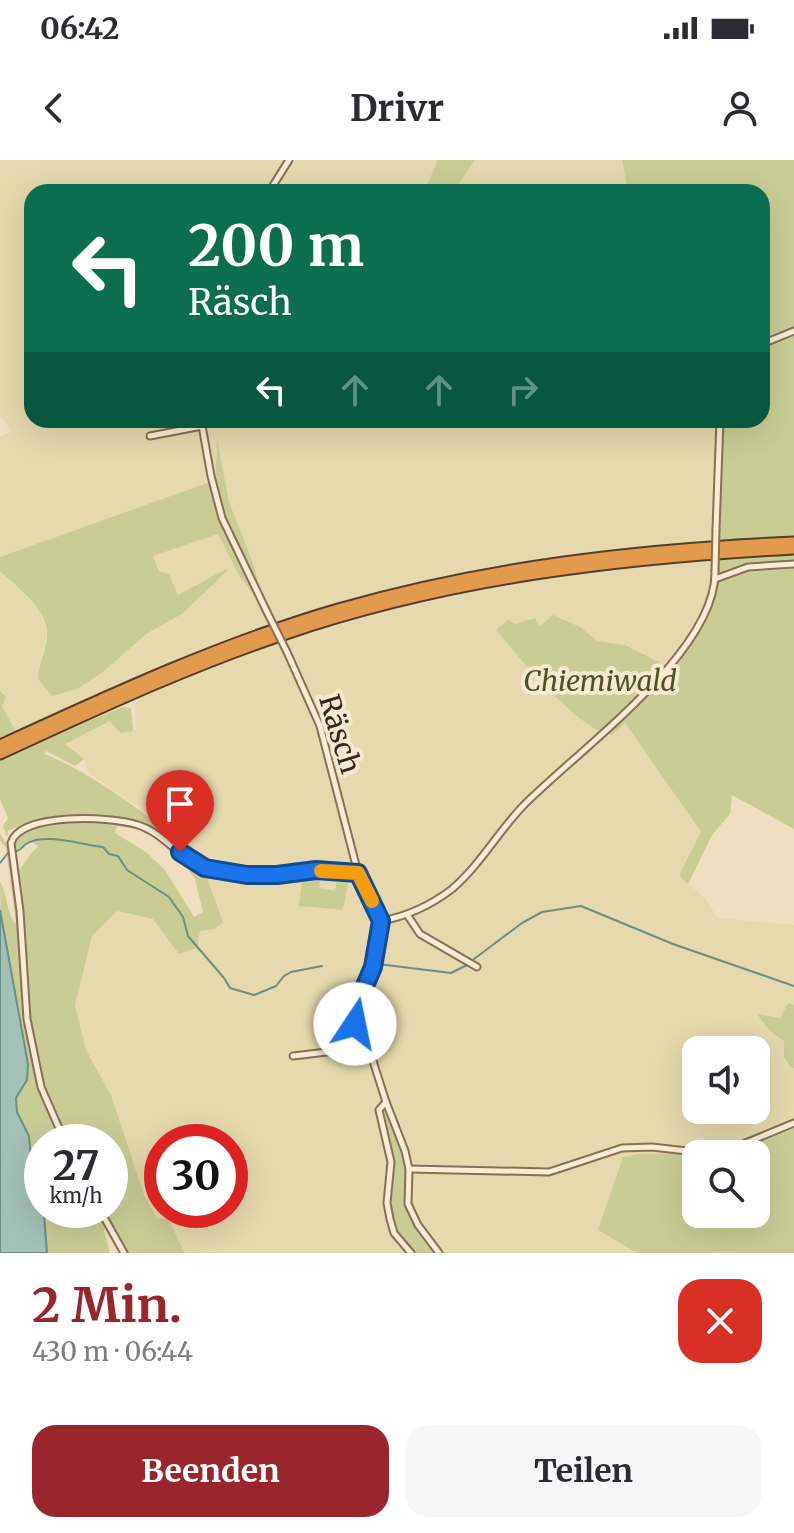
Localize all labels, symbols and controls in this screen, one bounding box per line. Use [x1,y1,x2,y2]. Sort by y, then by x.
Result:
text: 06:42 [40,9,120,47]
icon: back [32,86,76,130]
text: Drivr [350,86,444,131]
icon: person [718,86,762,130]
text: 200 m [188,211,364,281]
icon: left [56,216,160,320]
text: Räsch [188,280,292,325]
icon: left [249,368,293,412]
icon: ahead [333,368,377,412]
icon: ahead [417,368,461,412]
icon: right [501,368,545,412]
park label: Chiemiwald [523,663,677,699]
street label: Räsch [311,690,369,778]
pin [146,770,214,852]
icon: arrive [158,782,202,826]
position arrow [313,982,397,1066]
map controls [682,1036,770,1228]
button: sound [682,1036,770,1124]
speed limit sign: 30 [144,1124,248,1228]
button: search [682,1140,770,1228]
text: 27 [53,1141,99,1191]
text: km/h [50,1183,102,1208]
text: 2 Min. [32,1275,182,1335]
button: close [678,1279,762,1363]
text: 430 m · 06:44 [32,1335,193,1368]
button: Beenden [32,1425,389,1517]
button: Teilen [405,1425,762,1517]

